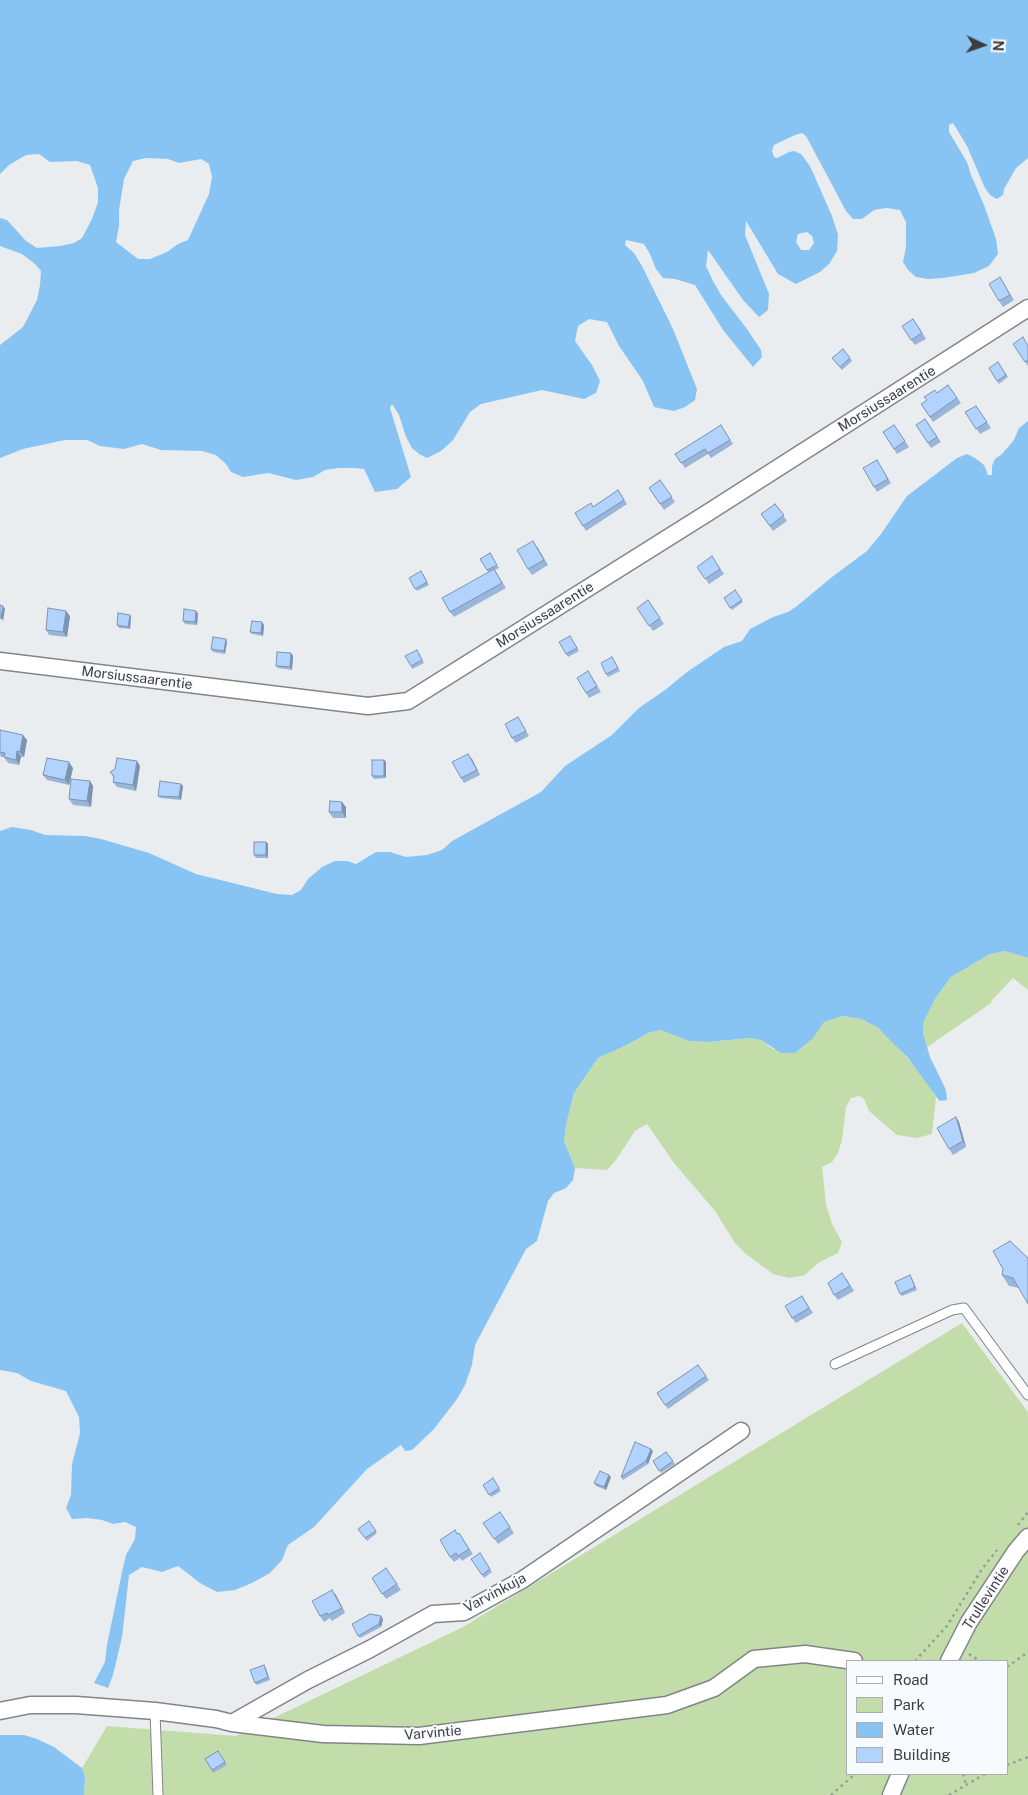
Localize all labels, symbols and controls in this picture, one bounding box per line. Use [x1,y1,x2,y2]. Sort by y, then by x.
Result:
north arrow [958,20,1008,70]
text: N [990,40,1006,52]
street label: Morsiussaarentie [835,362,939,436]
street label: Morsiussaarentie [493,578,597,652]
street label: Morsiussaarentie [80,663,194,693]
street label: Trullevintie [959,1563,1013,1633]
street label: Varvinkuja [461,1570,529,1616]
legend [846,1660,1008,1775]
text: Road [893,1671,929,1688]
text: Park [893,1696,925,1713]
text: Water [893,1721,935,1738]
street label: Varvintie [404,1722,462,1744]
text: Building [893,1746,951,1763]

